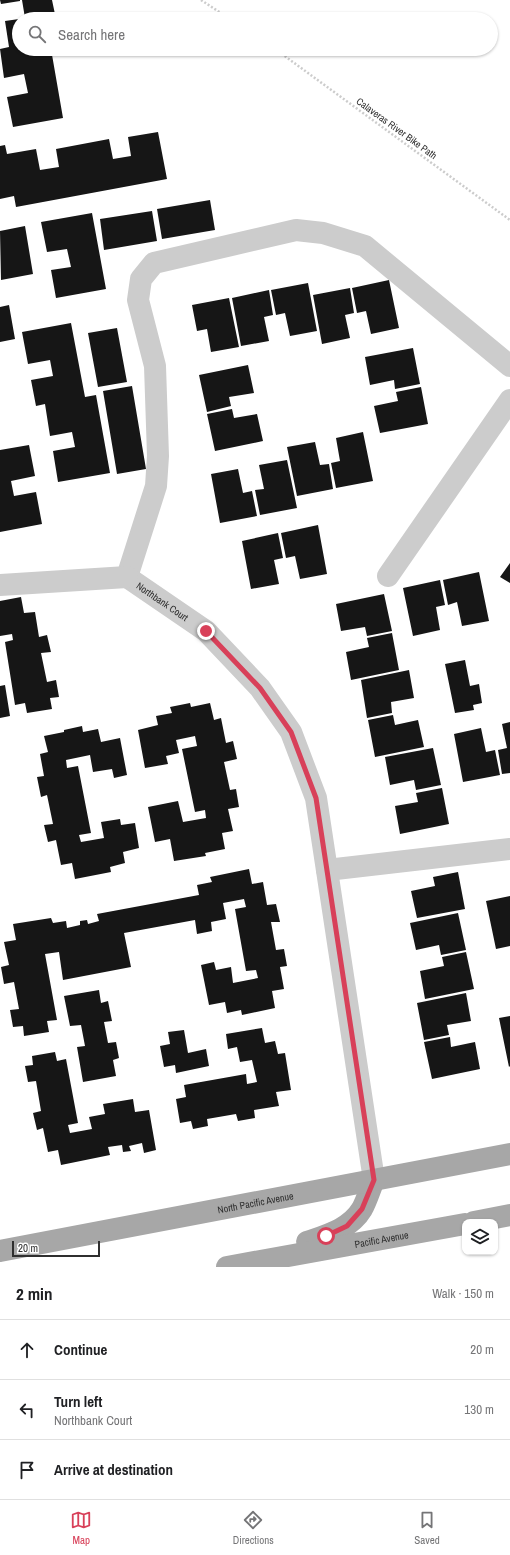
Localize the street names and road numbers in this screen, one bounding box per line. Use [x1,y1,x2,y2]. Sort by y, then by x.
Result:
street label: Calaveras River Bike Path [354,95,440,162]
street label: Northbank Court [134,579,191,624]
street label: North Pacific Avenue [216,1189,295,1216]
street label: Pacific Avenue [354,1228,410,1251]

